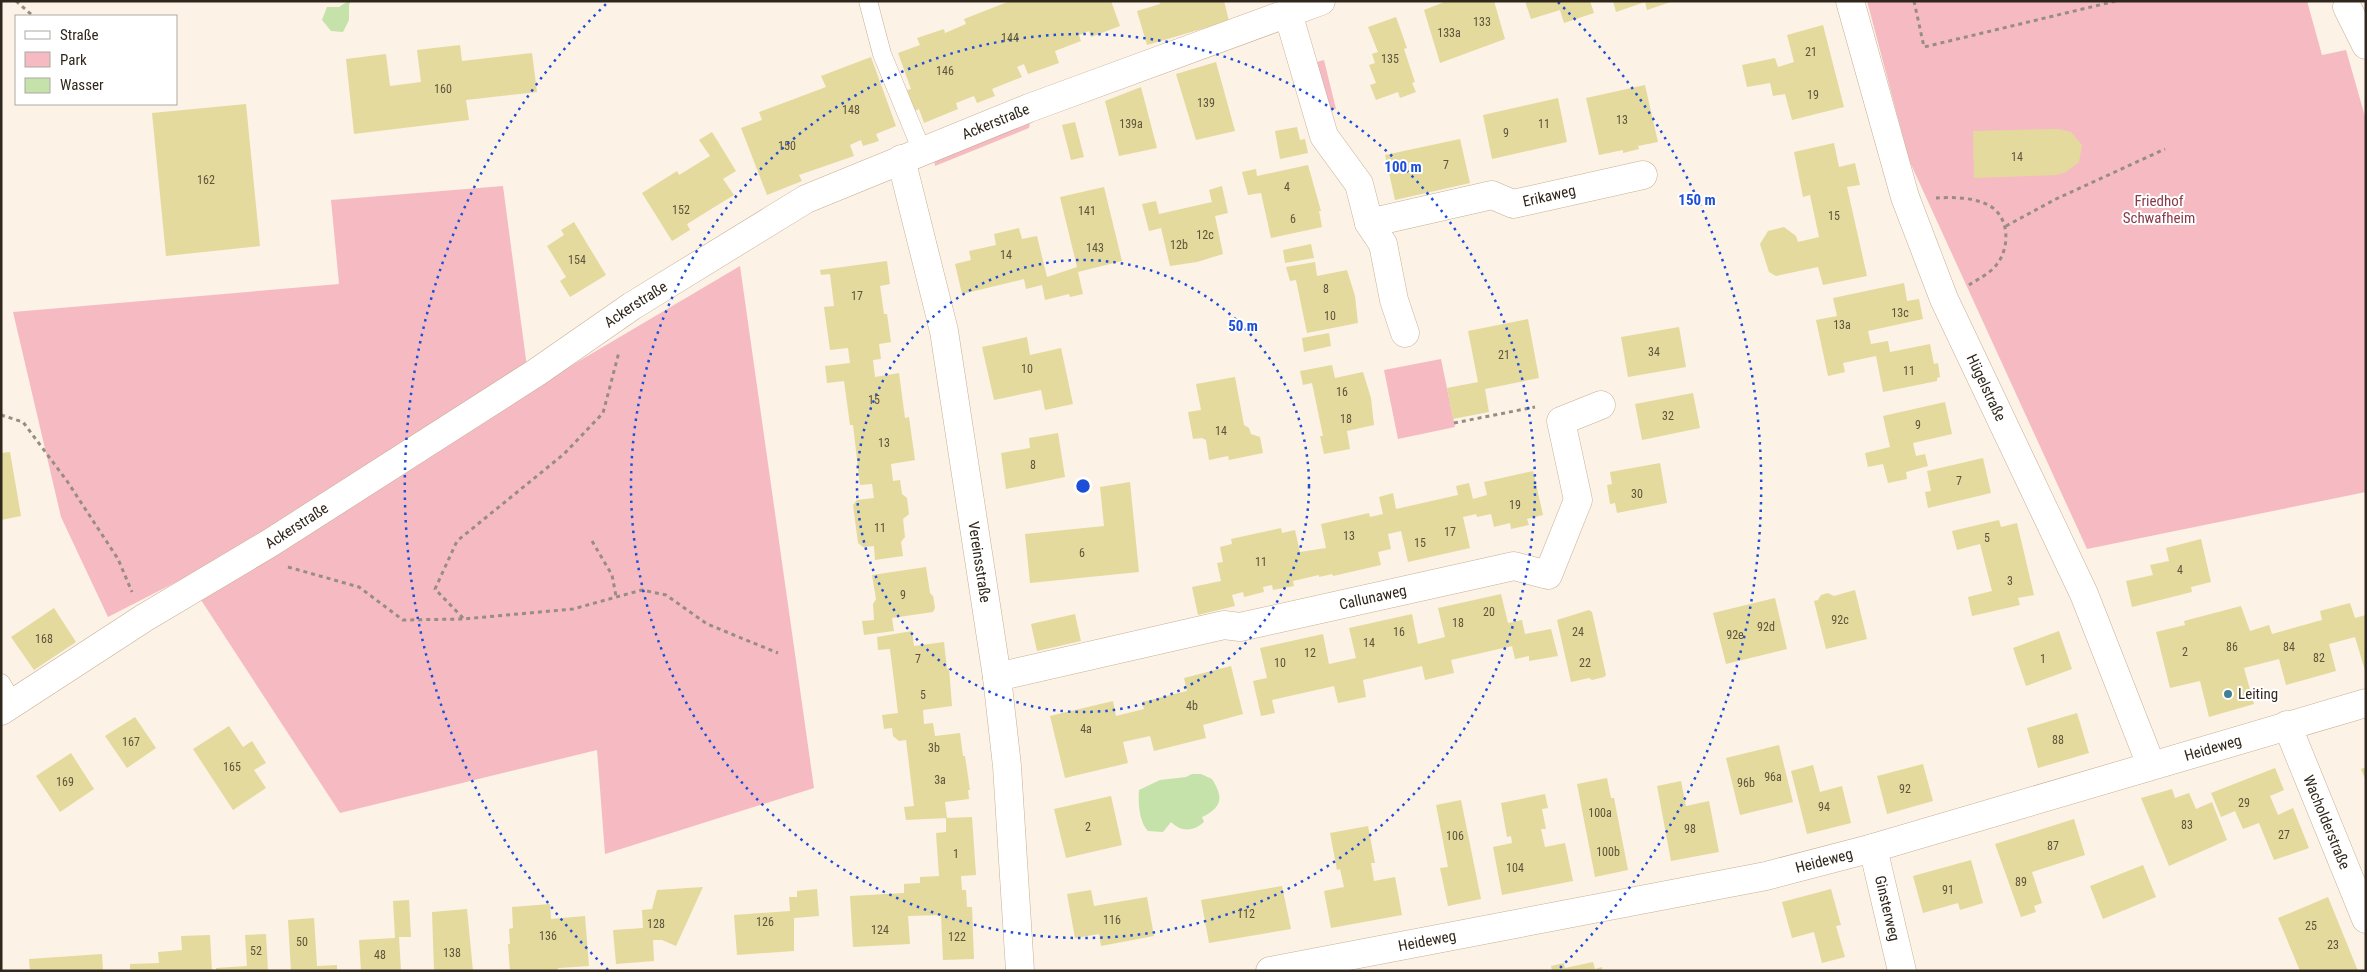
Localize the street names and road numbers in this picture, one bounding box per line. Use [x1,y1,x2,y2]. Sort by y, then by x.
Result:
street label: Ackerstraße [959,100,1032,143]
street label: Erikaweg [1521,181,1577,211]
street label: Ackerstraße [601,277,671,331]
street label: Hügelstraße [1963,351,2010,424]
street label: Ackerstraße [262,499,332,553]
street label: Vereinsstraße [964,520,994,604]
street label: Callunaweg [1337,581,1408,614]
street label: Heideweg [2182,731,2244,765]
street label: Wacholderstraße [2299,772,2354,872]
street label: Heideweg [1793,845,1855,877]
street label: Ginsterweg [1871,874,1904,943]
street label: Heideweg [1397,927,1458,955]

